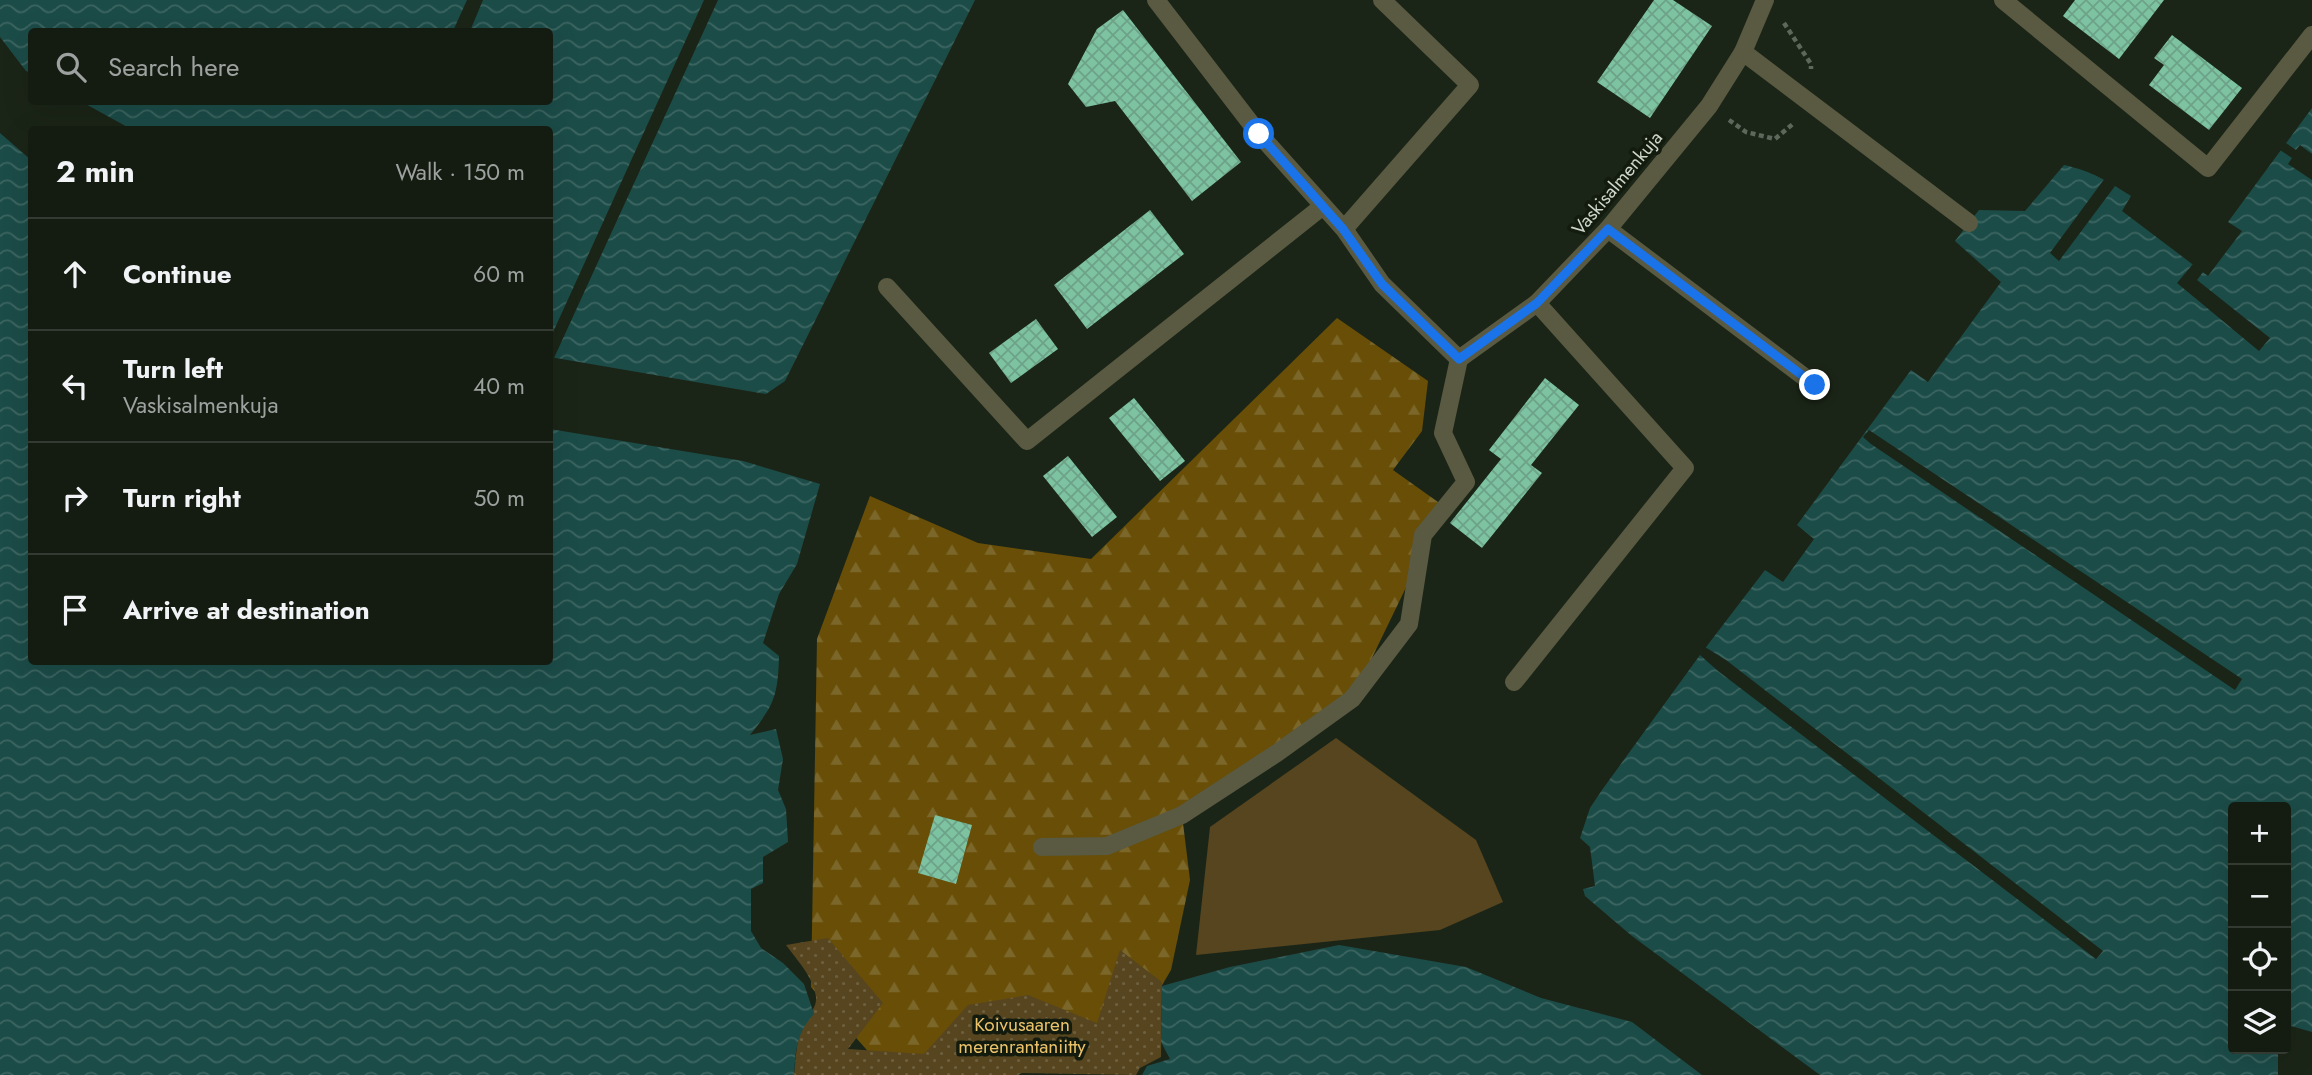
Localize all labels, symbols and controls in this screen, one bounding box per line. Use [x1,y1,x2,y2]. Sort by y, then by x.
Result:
search box [28,28,553,105]
icon: search [52,48,90,86]
text: Search here [108,48,240,86]
route start [1243,118,1274,149]
street label: Vaskisalmenkuja [1565,125,1669,241]
text: 2 min [56,150,135,193]
text: Walk · 150 m [395,155,525,189]
icon: ahead [56,255,94,293]
text: Continue [123,255,232,293]
text: 60 m [473,257,525,291]
text: Turn left [123,350,223,388]
icon: left [56,367,94,405]
text: 40 m [473,369,525,403]
route end [1799,369,1830,400]
text: Vaskisalmenkuja [123,388,279,422]
icon: right [56,479,94,517]
text: Turn right [123,479,241,517]
text: 50 m [473,481,525,515]
icon: arrive [56,591,94,629]
text: Arrive at destination [123,591,370,629]
map controls [2228,802,2291,1054]
button: + [2228,802,2291,865]
button: − [2228,865,2291,928]
button: locate [2228,928,2291,991]
button: layers [2228,991,2291,1054]
park label: Koivusaaren merenrantaniitty [958,1011,1086,1060]

